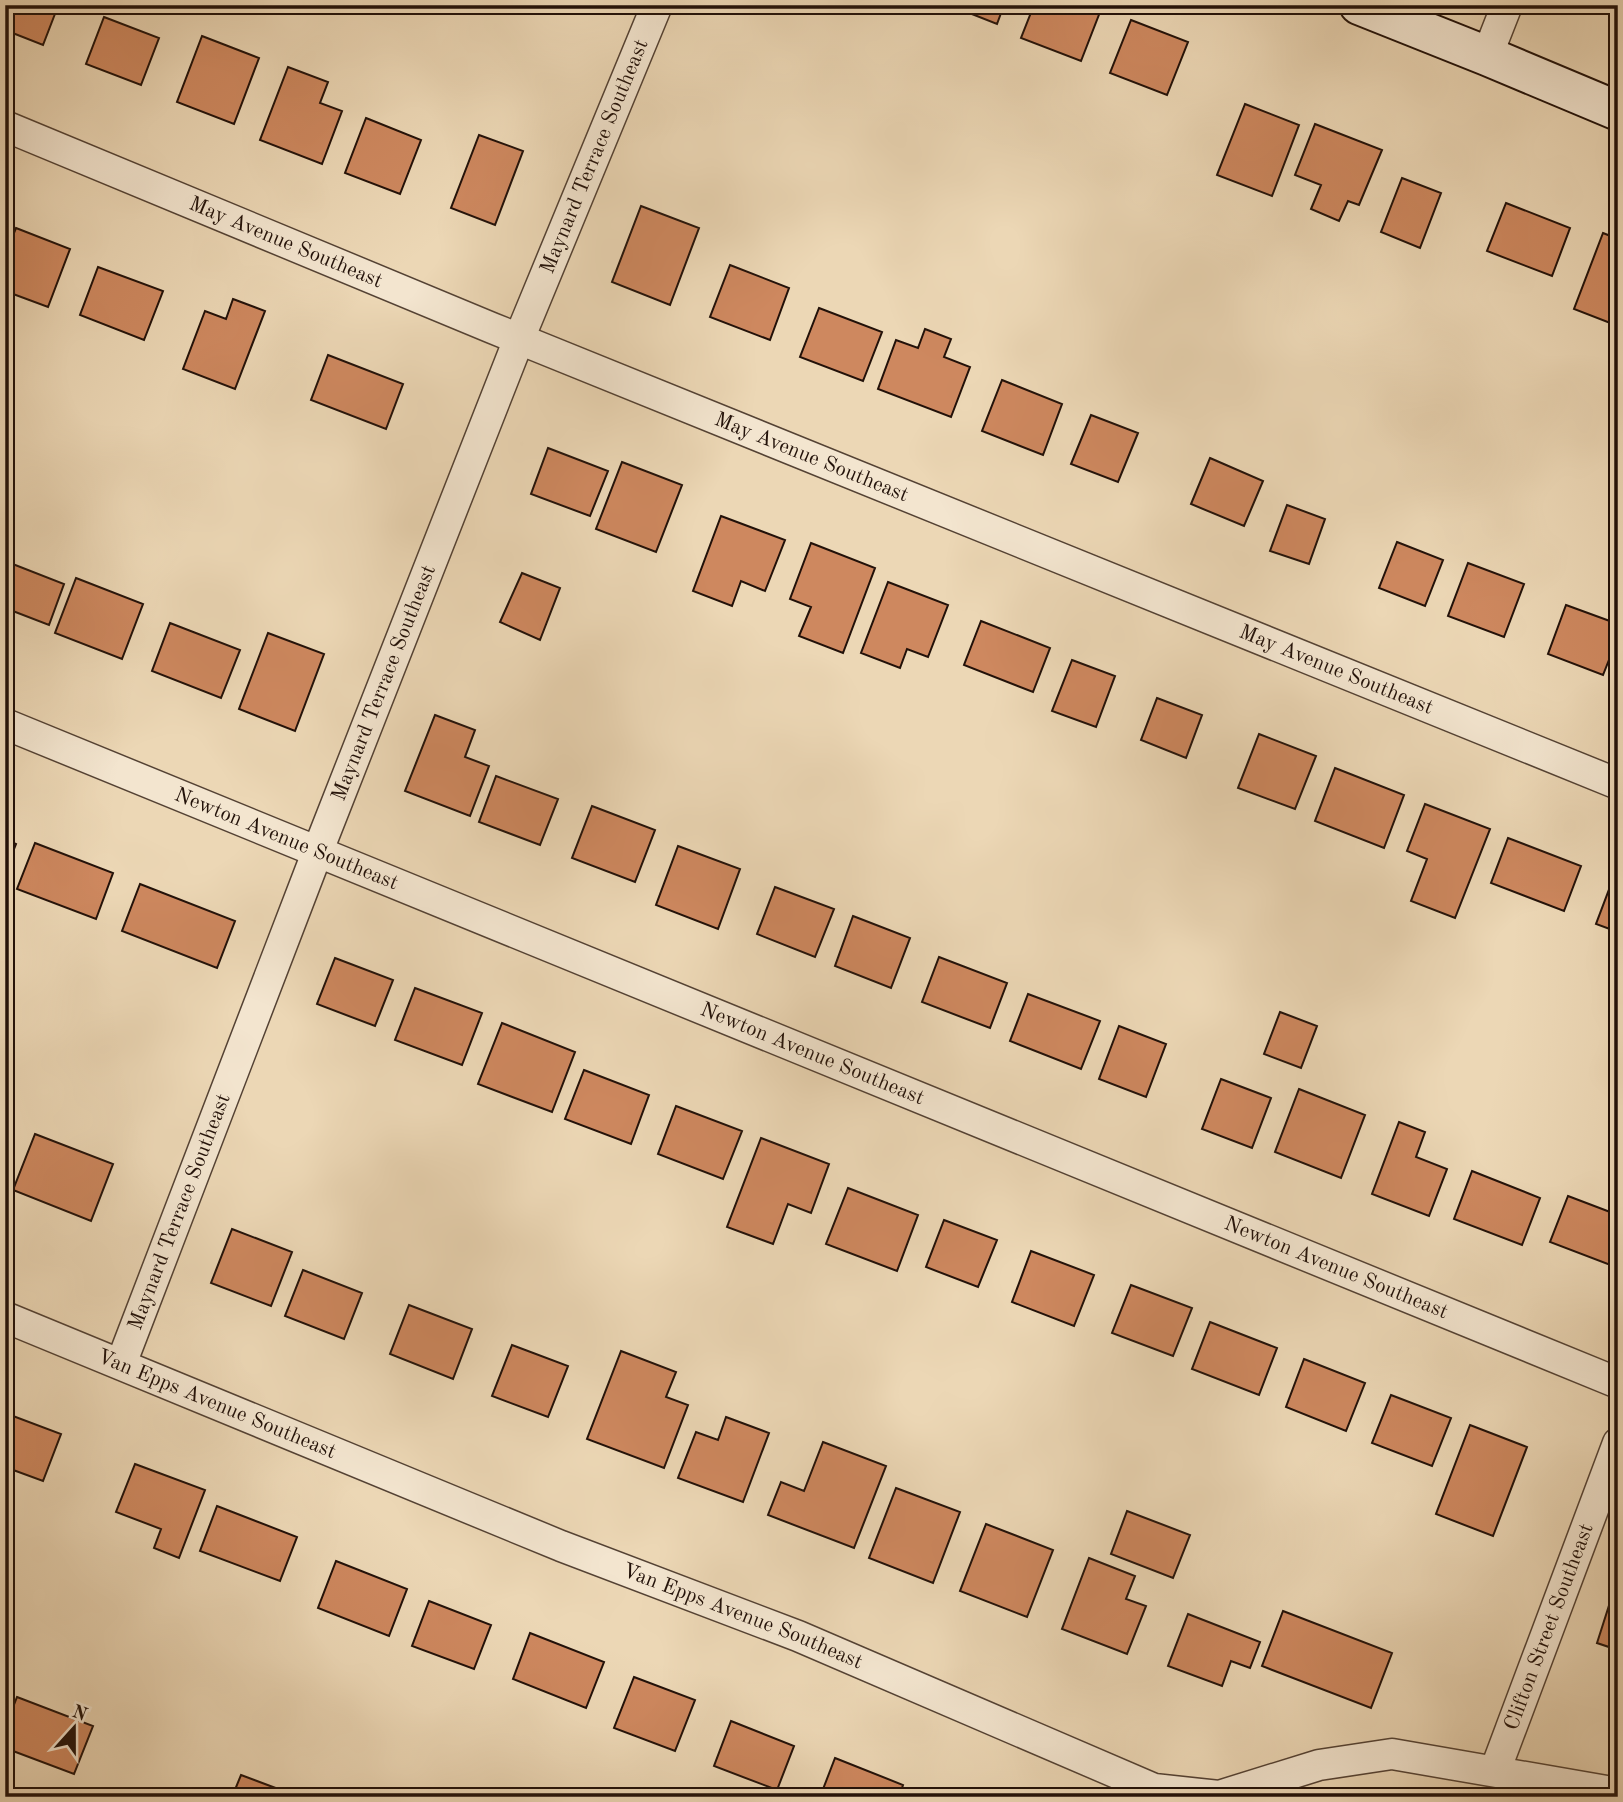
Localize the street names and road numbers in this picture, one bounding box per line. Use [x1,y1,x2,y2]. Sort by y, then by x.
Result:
street label: Maynard Terrace Southeast [537,36,652,277]
street label: May Avenue Southeast [186,193,386,292]
street label: May Avenue Southeast [712,409,912,506]
street label: Maynard Terrace Southeast [328,562,440,804]
street label: May Avenue Southeast [1236,621,1436,719]
street label: Newton Avenue Southeast [171,784,401,894]
street label: Newton Avenue Southeast [697,999,927,1109]
street label: Maynard Terrace Southeast [125,1091,234,1333]
street label: Newton Avenue Southeast [1221,1213,1451,1323]
street label: Van Epps Avenue Southeast [94,1346,339,1463]
street label: Clifton Street Southeast [1501,1521,1597,1733]
street label: Van Epps Avenue Southeast [620,1560,866,1673]

